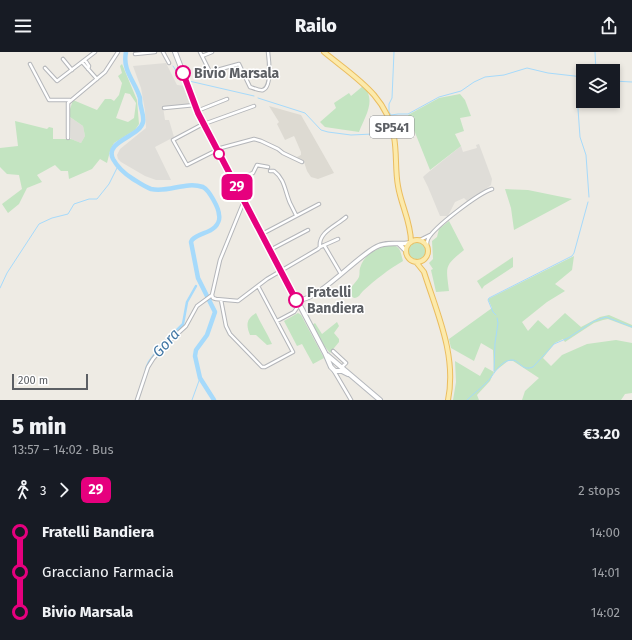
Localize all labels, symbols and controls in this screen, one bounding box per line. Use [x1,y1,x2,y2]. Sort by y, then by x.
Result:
icon: menu [12,15,34,37]
text: Railo [295,15,337,37]
icon: share [598,15,620,37]
map controls [576,64,620,108]
button: layers [576,64,620,108]
marker: Bivio Marsala [175,65,191,81]
place label: Bivio Marsala [194,65,280,82]
road number: SP541 [370,116,414,138]
unlabelled marker [213,148,225,160]
line badge: 29 [219,174,255,200]
text: 29 [230,178,244,195]
place label: Fratelli Bandiera [307,284,365,317]
marker: Fratelli Bandiera [288,292,304,308]
water label: Gora [149,325,183,361]
scale bar [12,372,88,391]
text: 200 m [18,374,48,387]
text: 5 min [12,413,66,440]
text: €3.20 [583,425,620,443]
text: 13:57 – 14:02 · Bus [12,442,114,457]
icon: walk [12,479,34,501]
icon: forward [53,479,75,501]
text: 29 [89,481,103,498]
text: 3 [40,483,47,498]
text: 2 stops [578,483,620,498]
text: Fratelli Bandiera [42,523,154,541]
text: 14:00 [590,525,620,540]
text: Gracciano Farmacia [42,563,174,581]
text: 14:01 [592,565,620,580]
text: Bivio Marsala [42,603,133,621]
text: 14:02 [591,605,620,620]

